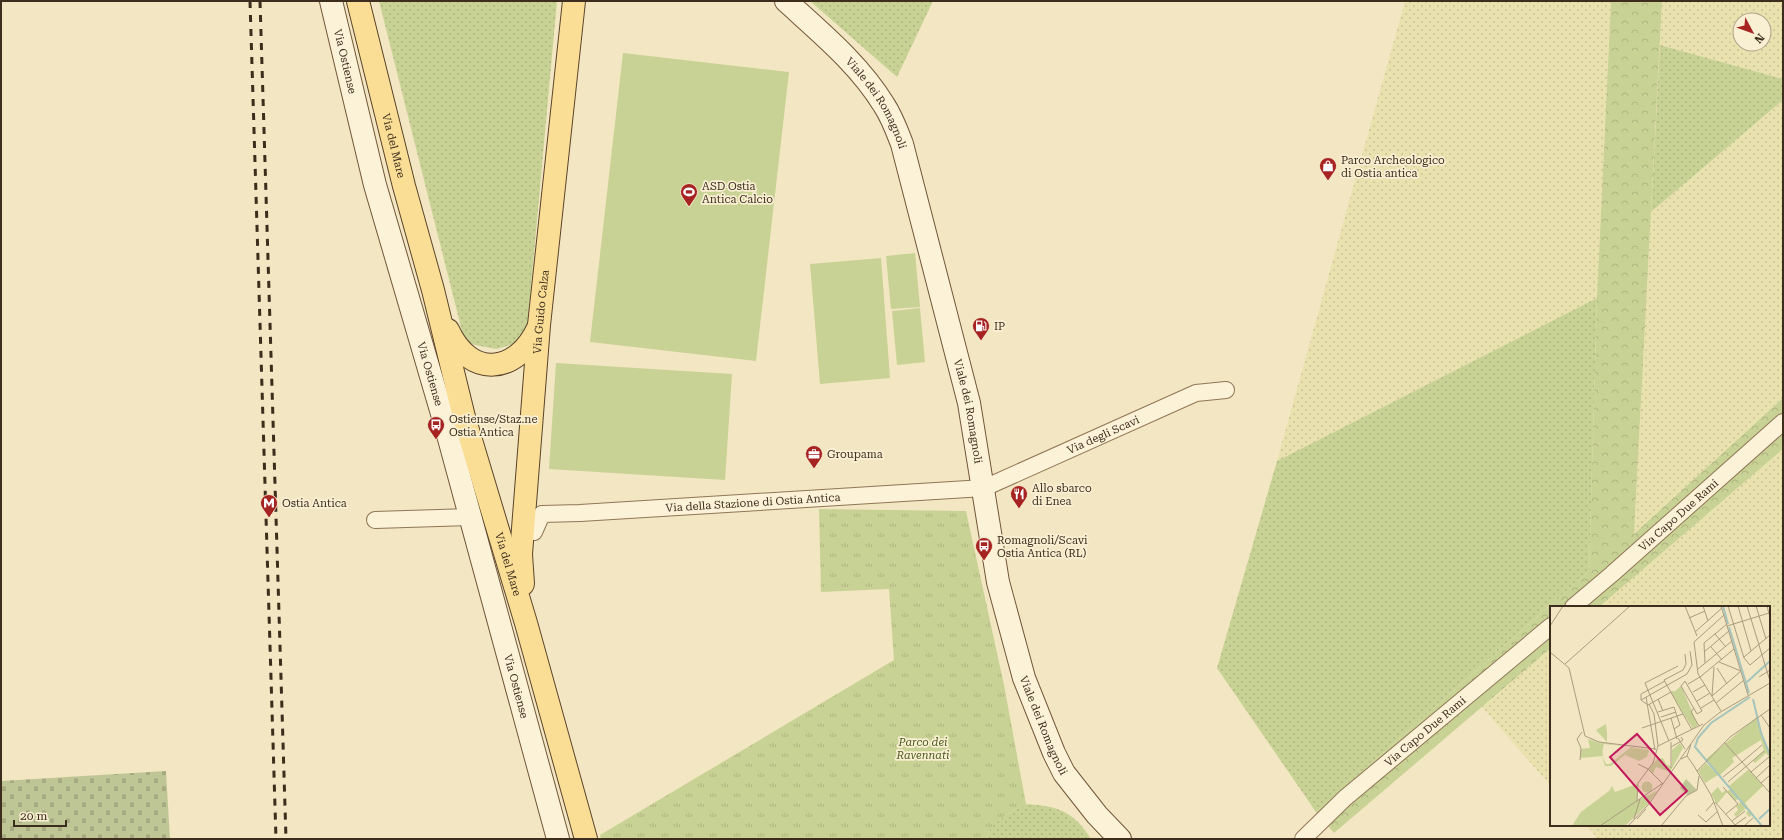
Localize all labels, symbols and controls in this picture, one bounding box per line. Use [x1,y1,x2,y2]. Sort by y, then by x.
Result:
north arrow [1732,12,1772,52]
street label: Via Ostiense [331,28,359,95]
text: N [1751,31,1767,46]
street label: Viale dei Romagnoli [843,55,909,151]
street label: Via del Mare [379,112,408,179]
place label: Parco Archeologico di Ostia antica [1341,154,1445,180]
shop icon: Parco Archeologico di Ostia antica [1318,156,1338,181]
place label: ASD Ostia Antica Calcio [702,180,773,206]
sports icon: ASD Ostia Antica Calcio [679,182,699,207]
street label: Via Guido Calza [531,269,552,354]
fuel station icon: IP [971,316,991,341]
place label: IP [994,320,1005,333]
street label: Via Ostiense [414,341,445,407]
street label: Viale dei Romagnoli [951,358,985,465]
place label: Ostiense/Staz.ne Ostia Antica [449,413,537,439]
street label: Via degli Scavi [1065,413,1142,457]
bus stop icon: Ostiense/Staz.ne Ostia Antica [426,415,446,440]
office icon: Groupama [804,444,824,469]
place label: Groupama [827,448,883,461]
street label: Via Capo Due Rami [1636,476,1722,554]
place label: Allo sbarco di Enea [1032,482,1092,508]
restaurant icon: Allo sbarco di Enea [1009,484,1029,509]
street label: Via della Stazione di Ostia Antica [665,491,841,515]
metro station icon: Ostia Antica [259,493,279,518]
place label: Ostia Antica [282,497,347,510]
street label: Via del Mare [492,531,524,598]
place label: Romagnoli/Scavi Ostia Antica (RL) [997,534,1088,560]
bus stop icon: Romagnoli/Scavi Ostia Antica (RL) [974,536,994,561]
inset map [1550,606,1770,826]
street label: Via Ostiense [501,653,531,720]
street label: Viale dei Romagnoli [1017,674,1070,778]
street label: Via Capo Due Rami [1382,694,1469,769]
park label: Parco dei Ravennati [896,736,950,762]
scale bar [14,802,66,828]
text: 20 m [20,809,47,823]

